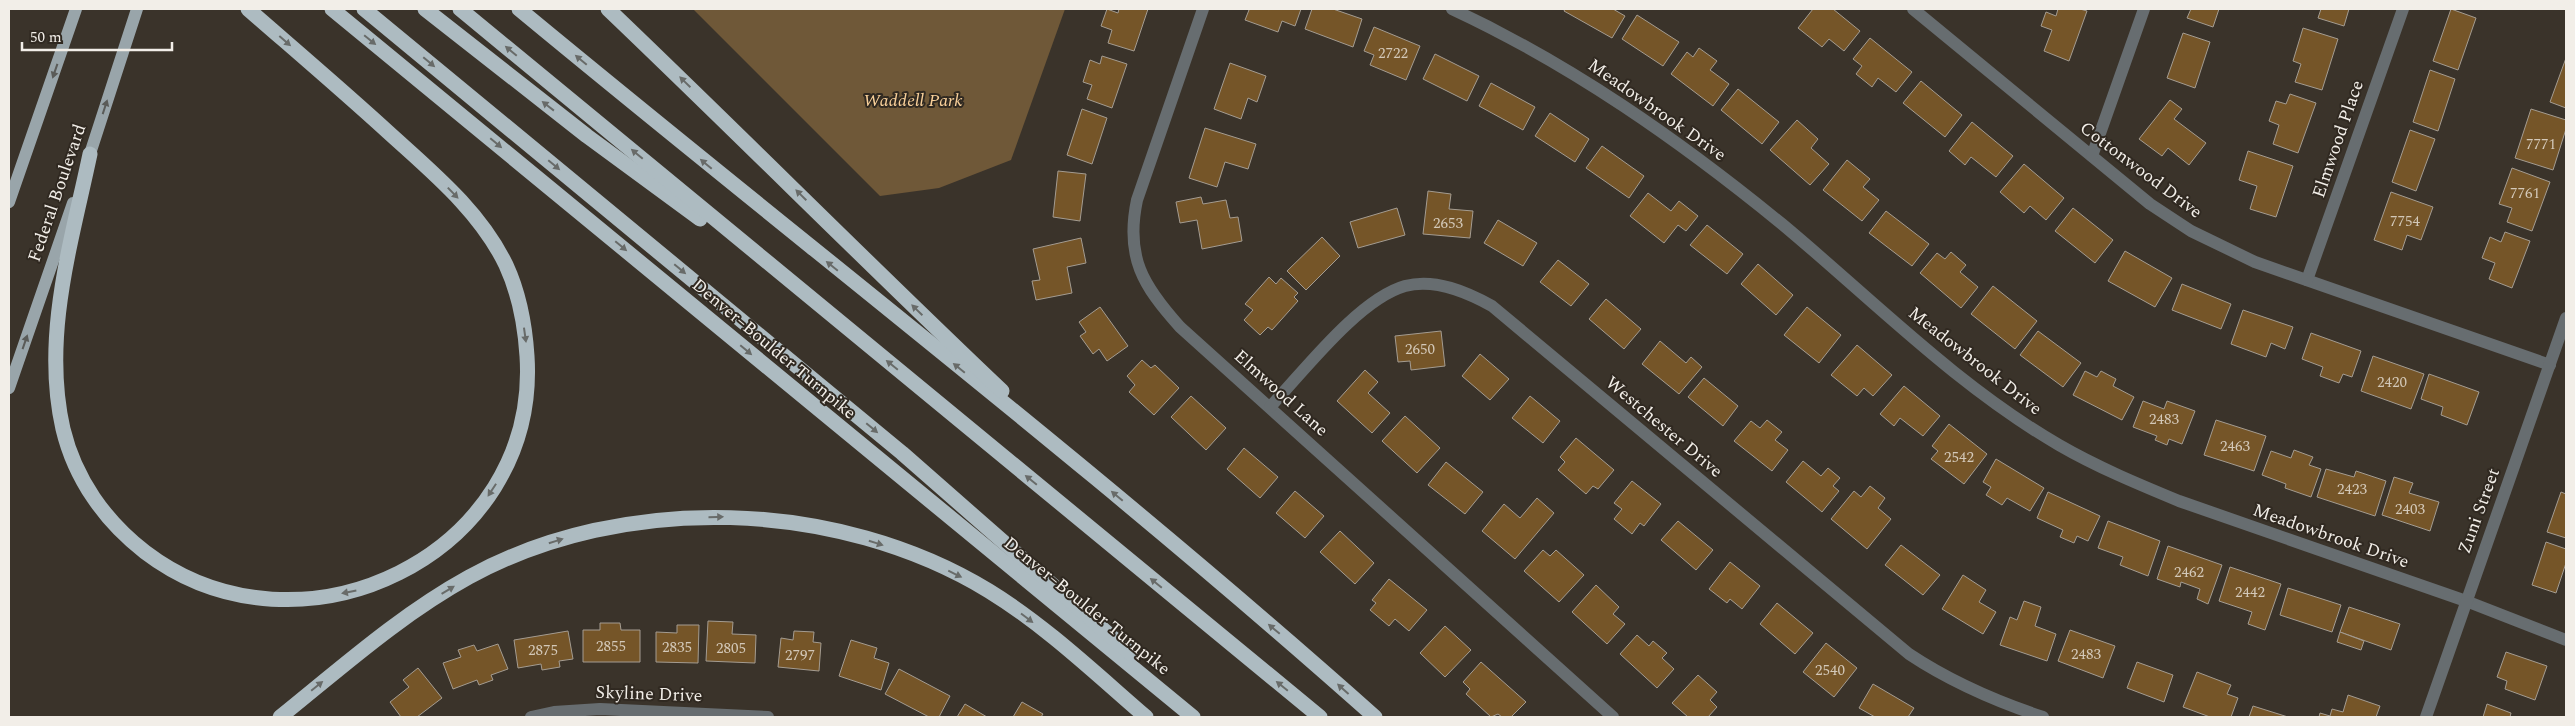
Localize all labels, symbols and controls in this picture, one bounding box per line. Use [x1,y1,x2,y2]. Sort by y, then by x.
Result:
scale bar [22,20,172,52]
text: 50 m [30,26,62,49]
one-way arrow [363,34,376,45]
one-way arrow [279,35,291,46]
house number: 2722 [1378,42,1408,65]
one-way arrow [505,45,518,56]
street label: Meadowbrook Drive [1582,52,1732,168]
one-way arrow [575,55,587,66]
one-way arrow [423,56,435,67]
one-way arrow [50,64,58,79]
one-way arrow [679,76,691,88]
street label: Elmwood Place [2305,76,2371,202]
park label: Waddell Park [863,87,963,114]
one-way arrow [102,100,109,115]
one-way arrow [541,101,555,111]
street label: Cottonwood Drive [2074,115,2208,225]
street label: Federal Boulevard [21,120,93,266]
house number: 7771 [2526,133,2556,156]
one-way arrow [489,137,502,148]
one-way arrow [630,149,643,160]
one-way arrow [700,158,713,169]
one-way arrow [548,160,561,171]
house number: 7761 [2510,182,2540,205]
one-way arrow [447,187,459,199]
one-way arrow [796,190,808,202]
house number: 7754 [2390,210,2420,233]
house number: 2653 [1433,212,1463,235]
one-way arrow [614,241,627,252]
one-way arrow [826,260,839,271]
one-way arrow [673,263,686,274]
street label: Denver–Boulder Turnpike [686,272,862,426]
street label: Meadowbrook Drive [1902,300,2048,422]
one-way arrow [911,304,923,316]
one-way arrow [522,328,530,344]
one-way arrow [22,335,29,350]
house number: 2650 [1405,338,1435,361]
street label: Elmwood Lane [1228,343,1334,443]
one-way arrow [740,344,753,355]
one-way arrow [886,360,899,371]
one-way arrow [953,362,966,373]
street label: Westchester Drive [1599,370,1729,484]
house number: 2420 [2377,371,2407,394]
house number: 2483 [2149,408,2179,431]
one-way arrow [866,423,879,434]
house number: 2463 [2220,435,2250,458]
house number: 2542 [1944,446,1974,469]
street label: Zuni Street [2451,464,2507,558]
one-way arrow [1025,474,1038,485]
house number: 2423 [2337,478,2367,501]
one-way arrow [487,483,496,497]
one-way arrow [1110,491,1123,502]
street label: Meadowbrook Drive [2249,497,2413,575]
house number: 2403 [2395,498,2425,521]
one-way arrow [709,513,725,521]
street label: Denver–Boulder Turnpike [998,530,1176,682]
one-way arrow [549,536,564,544]
one-way arrow [869,539,884,547]
house number: 2462 [2174,561,2204,584]
one-way arrow [948,569,963,578]
one-way arrow [1151,577,1163,589]
house number: 2442 [2235,581,2265,604]
one-way arrow [441,585,454,594]
one-way arrow [340,588,356,596]
one-way arrow [1020,613,1034,623]
one-way arrow [1268,624,1281,635]
house number: 2855 [596,635,626,658]
house number: 2835 [662,636,692,659]
house number: 2805 [716,637,746,660]
house number: 2875 [528,639,558,662]
house number: 2483 [2071,643,2101,666]
house number: 2797 [785,644,815,667]
house number: 2540 [1815,659,1845,682]
street label: Skyline Drive [595,679,703,709]
one-way arrow [310,681,323,692]
one-way arrow [1276,681,1289,692]
one-way arrow [1337,684,1349,695]

